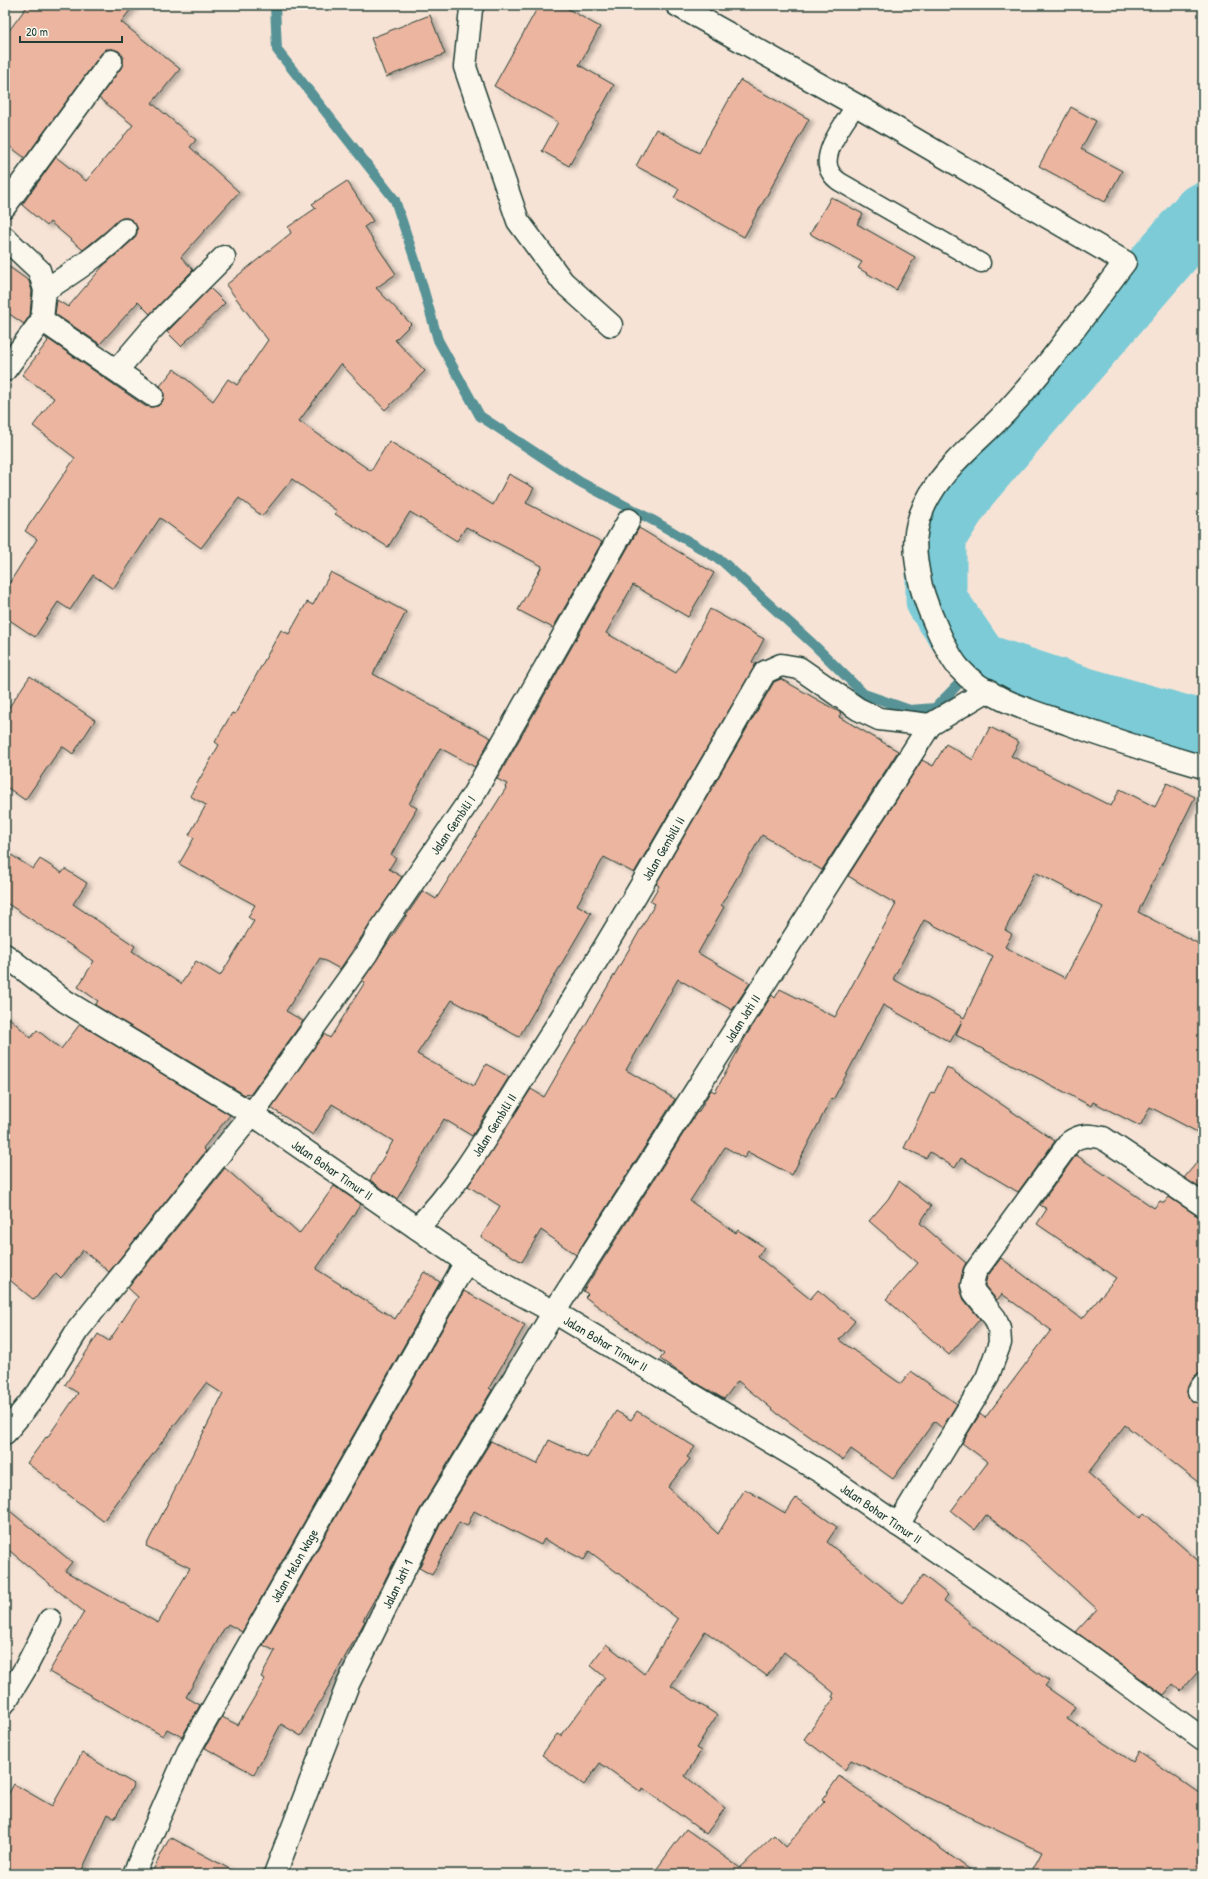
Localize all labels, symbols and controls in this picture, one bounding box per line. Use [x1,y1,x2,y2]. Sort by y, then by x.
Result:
scale bar [20,18,122,44]
text: 20 m [26,23,48,40]
street label: Jalan Gembili I [426,791,479,858]
street label: Jalan Gembili II [637,813,689,884]
street label: Jalan Jati II [720,991,764,1046]
street label: Jalan Gembili II [467,1090,521,1160]
street label: Jalan Bohar Timur II [288,1135,377,1204]
street label: Jalan Bohar Timur II [560,1311,651,1375]
street label: Jalan Bohar Timur II [837,1479,926,1548]
street label: Jalan Melon Wage [266,1525,322,1605]
street label: Jalan Jati 1 [377,1556,417,1611]

